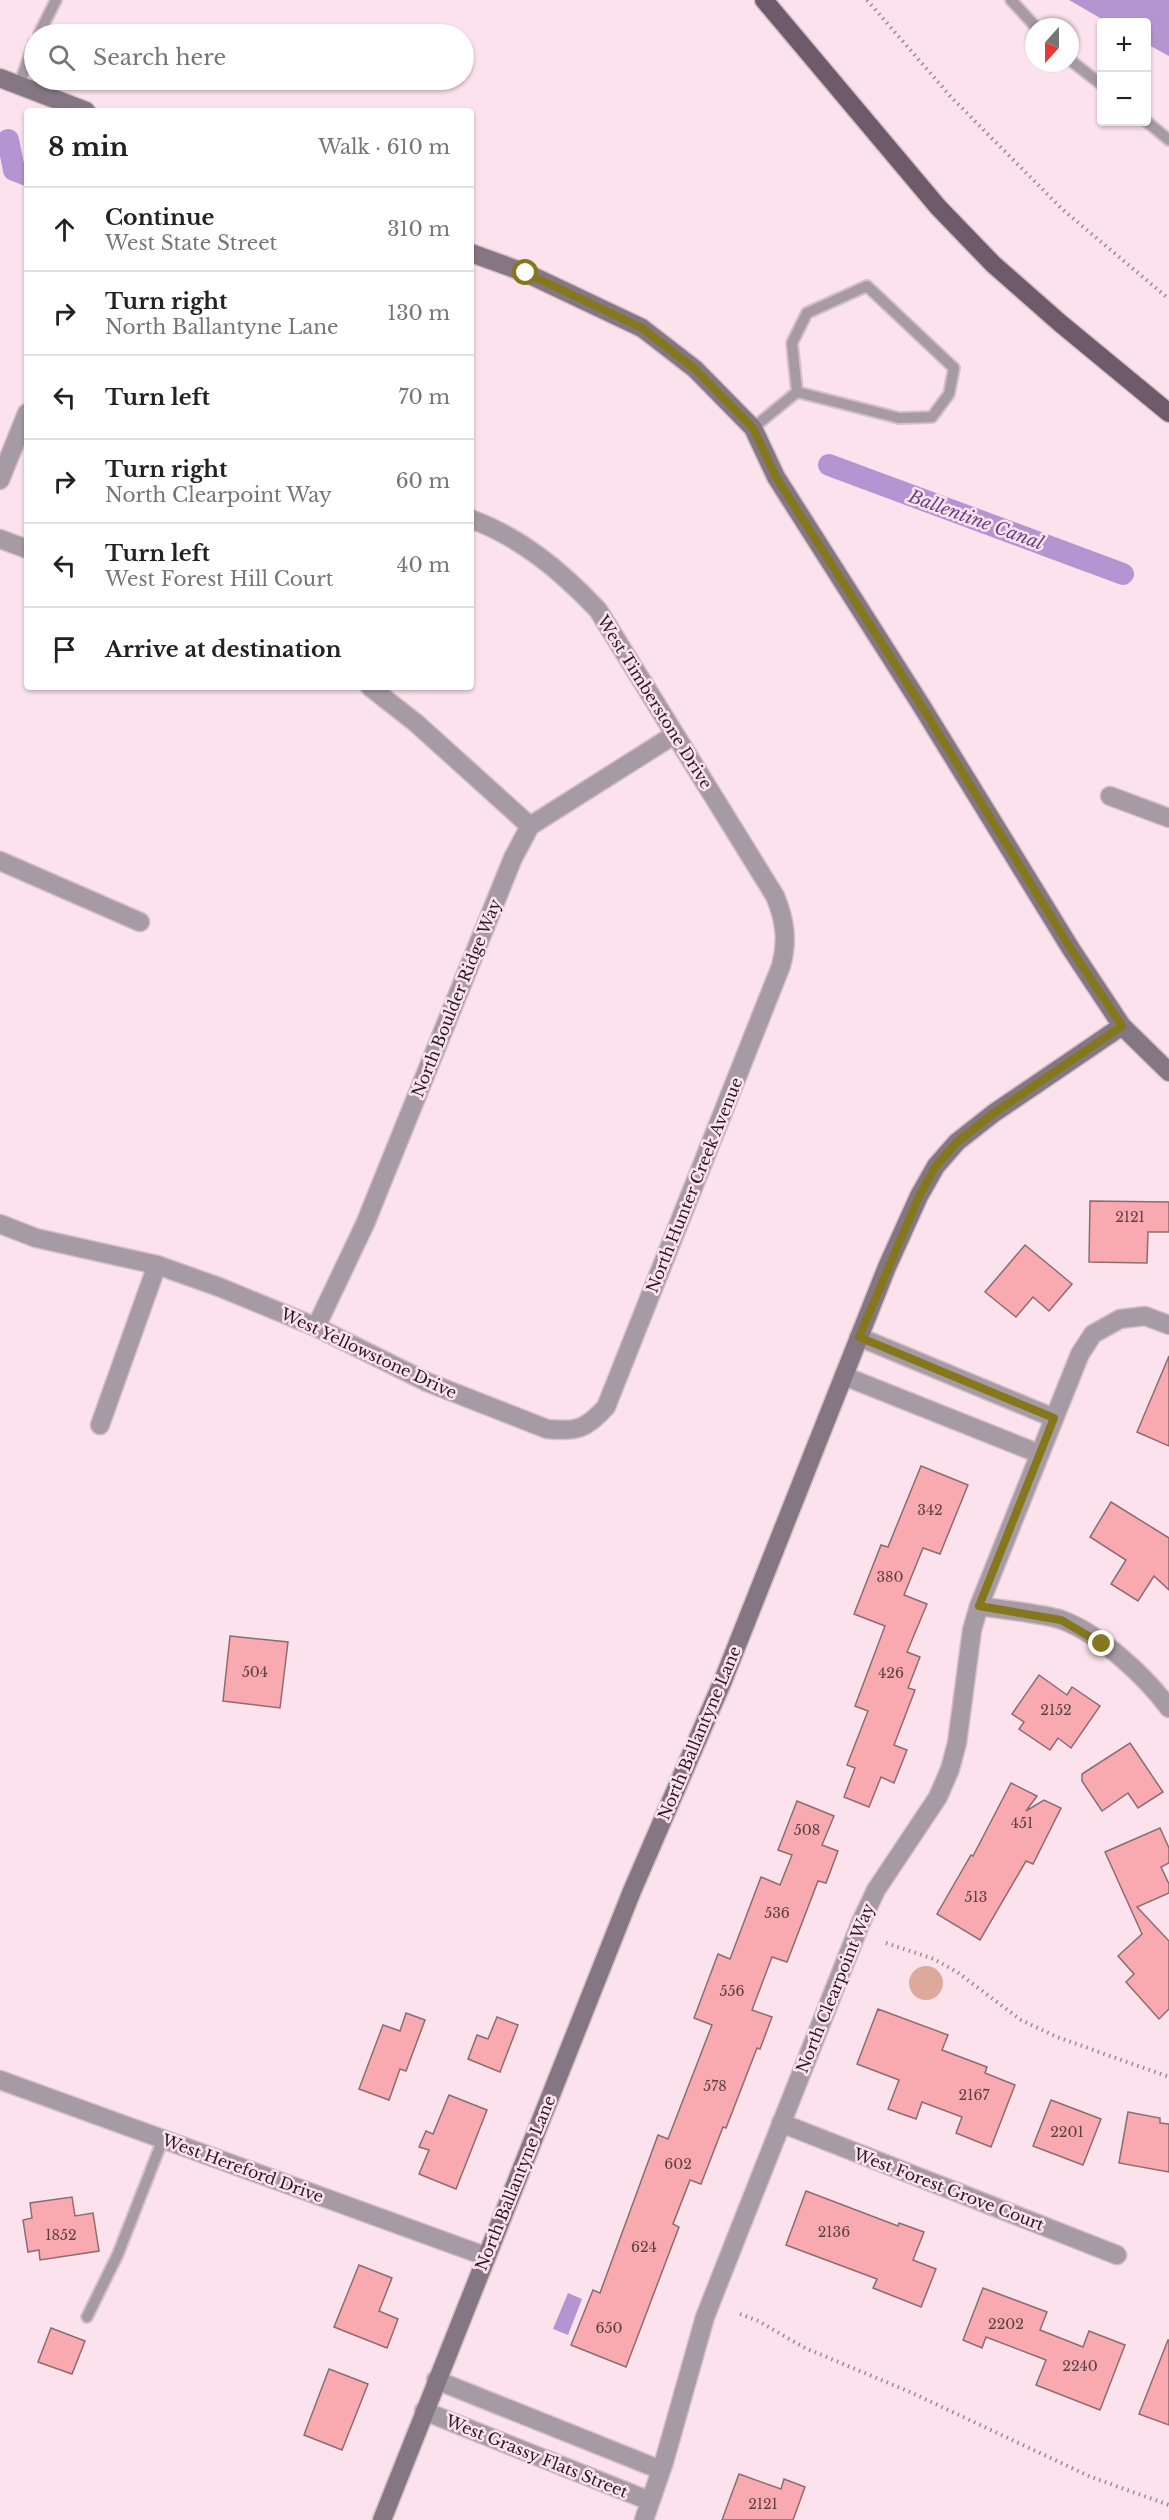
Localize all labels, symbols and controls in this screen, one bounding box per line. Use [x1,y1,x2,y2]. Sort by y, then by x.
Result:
north arrow [1025,18,1079,72]
map controls [1097,18,1151,126]
button: + [1097,18,1151,72]
search box [24,24,474,90]
icon: search [45,41,78,74]
text: Search here [93,44,226,71]
button: − [1097,72,1151,126]
text: 8 min [48,131,128,163]
text: Walk · 610 m [318,135,450,159]
text: Continue [105,204,214,231]
icon: ahead [48,213,81,246]
text: 310 m [387,217,450,241]
text: West State Street [105,231,277,255]
route start [512,259,538,285]
text: Turn right [105,288,227,315]
icon: right [48,297,81,330]
text: 130 m [387,301,450,325]
text: North Ballantyne Lane [105,315,339,339]
icon: left [48,381,81,414]
text: Turn left [105,384,210,411]
text: 70 m [398,385,450,409]
text: Turn right [105,456,227,483]
icon: right [48,465,81,498]
text: 60 m [396,469,450,493]
text: North Clearpoint Way [105,483,332,507]
water label: Ballentine Canal [905,485,1047,555]
text: Turn left [105,540,210,567]
icon: left [48,549,81,582]
text: 40 m [397,553,450,577]
text: West Forest Hill Court [105,567,333,591]
street label: West Timberstone Drive [593,611,717,792]
icon: arrive [48,633,81,666]
text: Arrive at destination [105,636,342,663]
street label: North Boulder Ridge Way [407,895,505,1100]
street label: North Hunter Creek Avenue [642,1075,746,1295]
house number: 2121 [1115,1208,1145,1226]
street label: West Yellowstone Drive [277,1303,460,1403]
house number: 342 [917,1501,943,1519]
house number: 380 [876,1568,904,1586]
route end [1088,1630,1114,1656]
street label: North Ballantyne Lane [653,1643,745,1823]
house number: 504 [242,1663,268,1681]
house number: 426 [878,1664,904,1682]
house number: 2152 [1040,1701,1072,1719]
house number: 451 [1011,1814,1033,1832]
house number: 508 [794,1821,820,1839]
house number: 513 [965,1888,987,1906]
street label: North Clearpoint Way [792,1899,879,2076]
house number: 536 [764,1904,790,1922]
house number: 556 [720,1982,744,2000]
house number: 578 [703,2077,727,2095]
house number: 2167 [959,2086,990,2104]
street label: North Ballantyne Lane [471,2093,559,2273]
house number: 2201 [1050,2123,1084,2141]
street label: West Hereford Drive [159,2129,326,2207]
street label: West Forest Grove Court [850,2143,1047,2235]
house number: 602 [664,2155,692,2173]
house number: 2136 [818,2223,850,2241]
house number: 1852 [45,2226,77,2244]
house number: 624 [631,2238,657,2256]
house number: 2202 [988,2315,1024,2333]
house number: 650 [596,2319,622,2337]
house number: 2240 [1062,2357,1098,2375]
street label: West Grassy Flats Street [442,2410,631,2502]
house number: 2121 [748,2495,778,2513]

